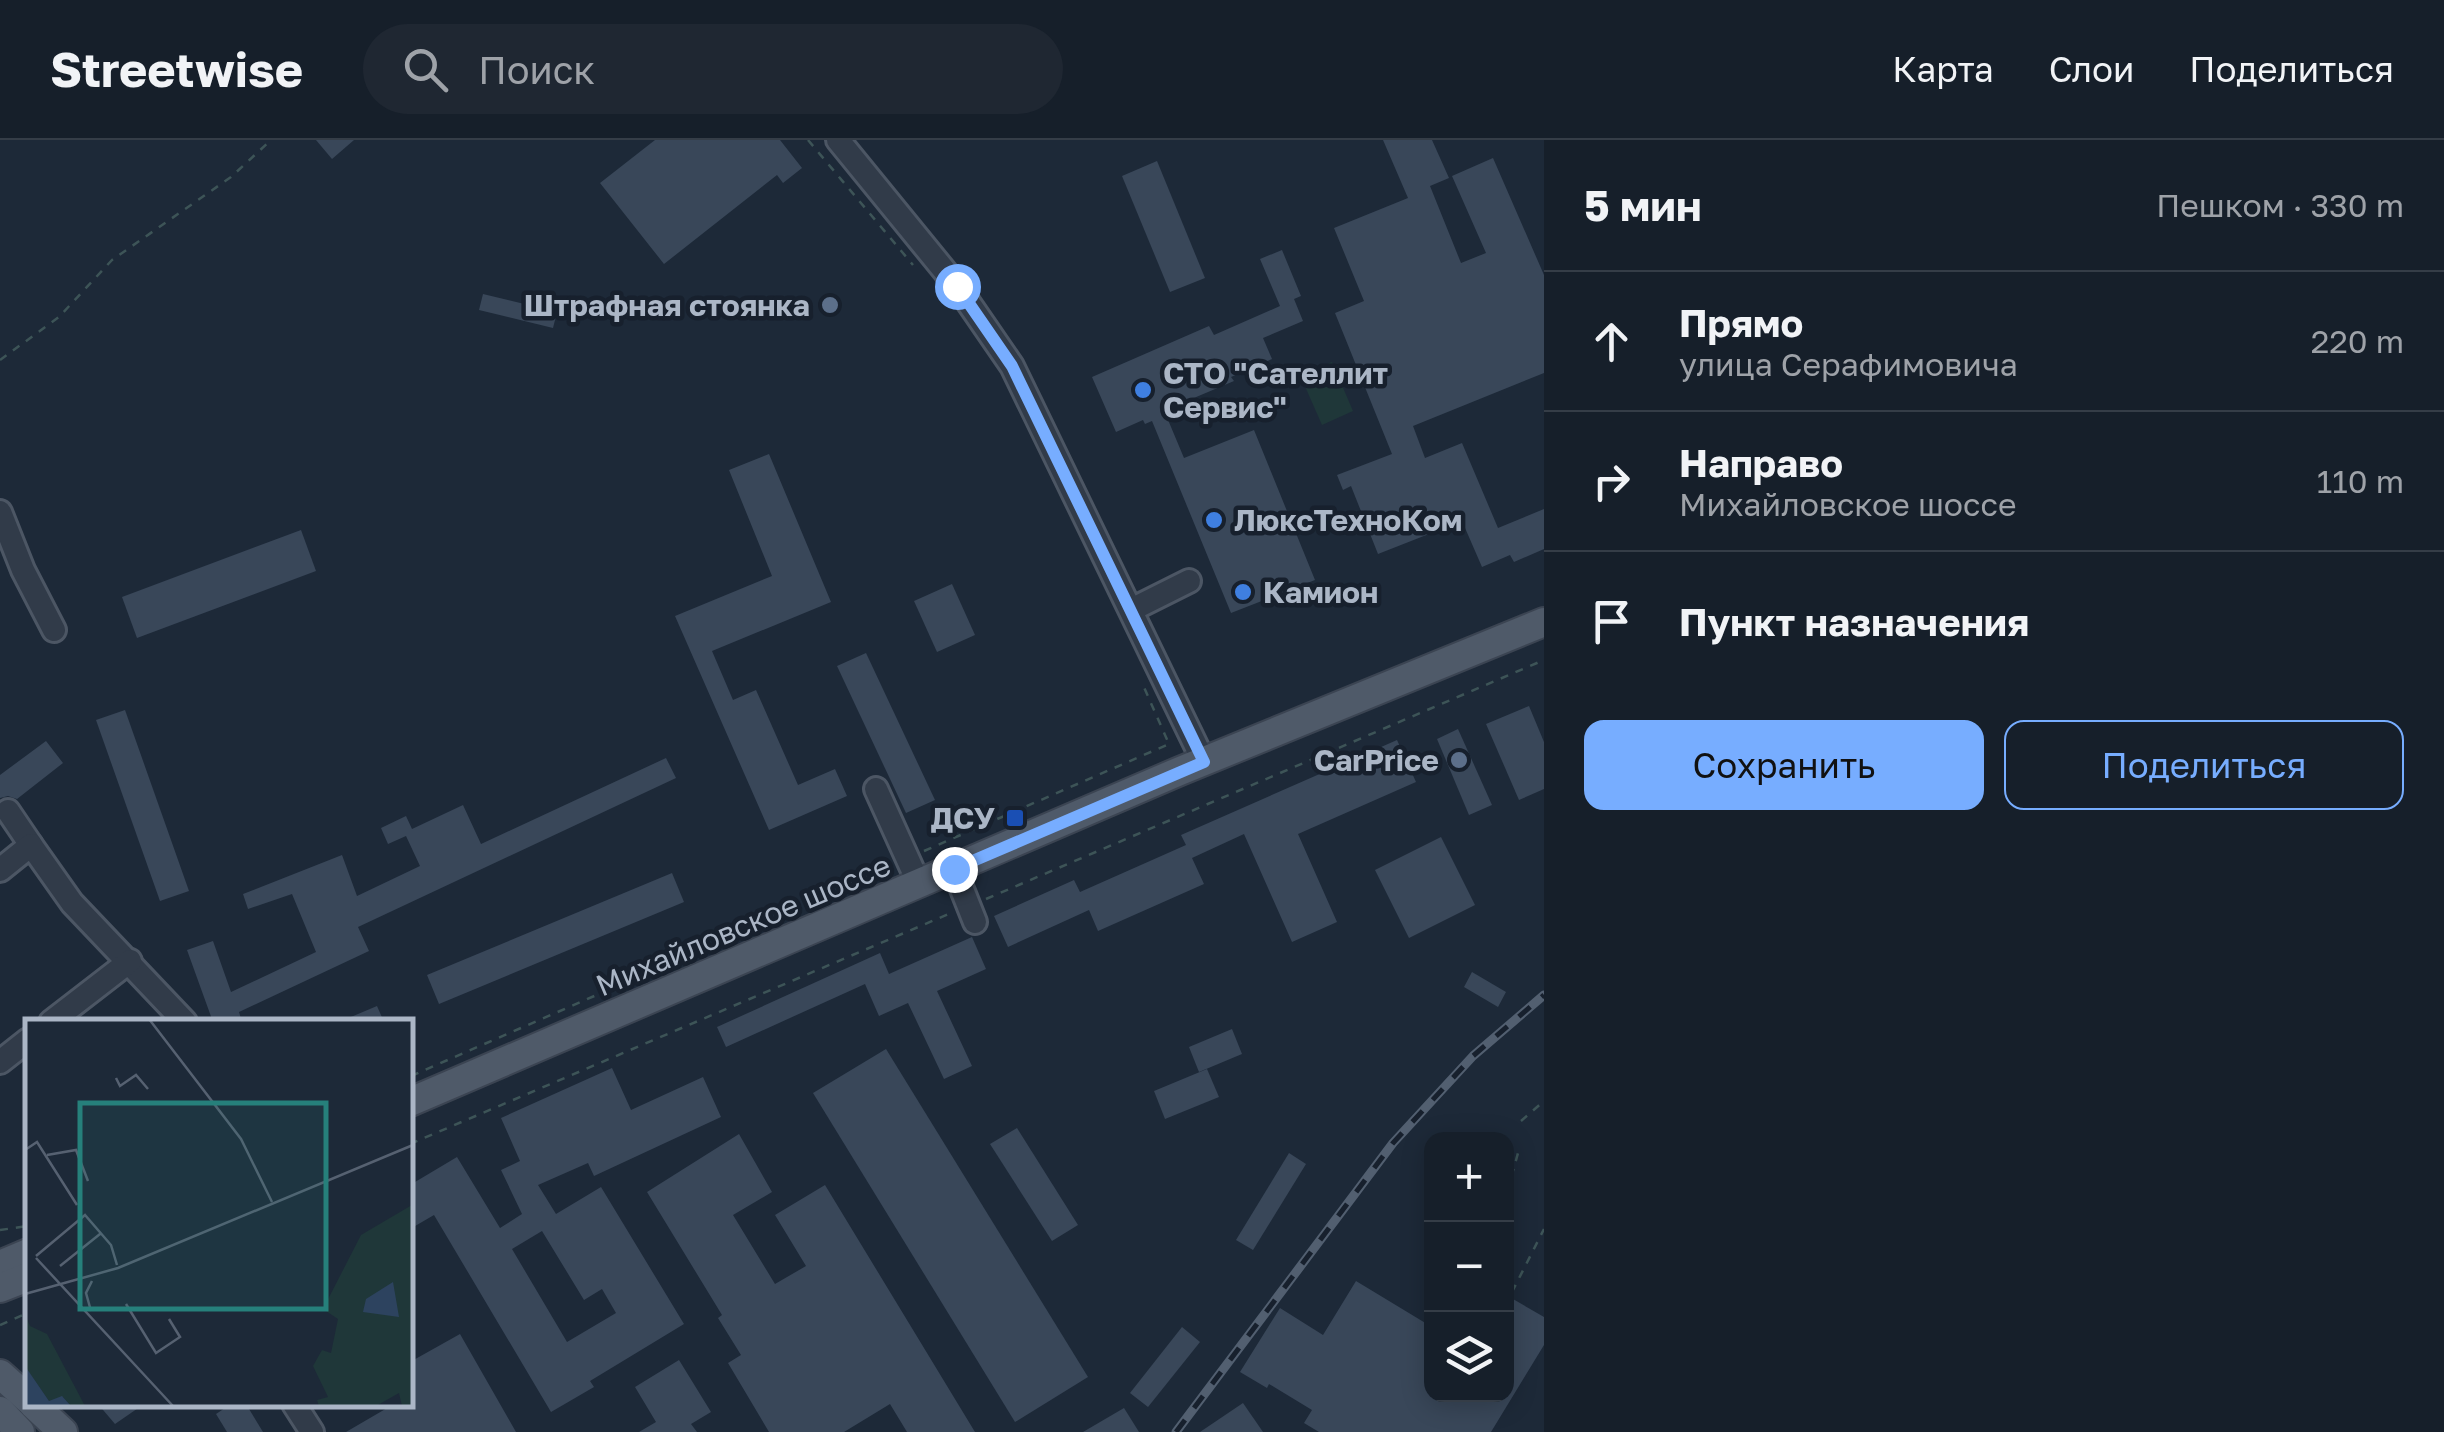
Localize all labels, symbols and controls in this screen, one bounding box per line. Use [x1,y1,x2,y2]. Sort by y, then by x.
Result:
search box [363,24,1063,114]
text: Streetwise [50,40,303,98]
icon: search [398,42,453,97]
text: Поиск [478,47,595,92]
text: Карта [1892,48,1994,90]
text: Слои [2049,48,2134,90]
text: Поделиться [2189,48,2394,90]
text: 5 мин [1584,180,1702,230]
text: Пешком · 330 m [2156,186,2404,224]
route start [935,264,981,310]
place label: Штрафная стоянка [524,287,810,323]
marker: Штрафная стоянка [819,294,841,316]
text: Прямо [1679,300,1803,345]
icon: ahead [1584,314,1639,369]
text: 220 m [2311,322,2404,360]
text: улица Серафимовича [1679,345,2018,383]
place label: СТО "Сателлит Сервис" [1163,355,1388,425]
marker: СТО "Сателлит Сервис" [1132,379,1154,401]
text: Направо [1679,440,1843,485]
icon: right [1584,454,1639,509]
text: 110 m [2317,462,2404,500]
text: Михайловское шоссе [1679,485,2016,523]
place label: ЛюксТехноКом [1234,502,1462,538]
marker: ЛюксТехноКом [1203,509,1225,531]
place label: Камион [1263,574,1378,610]
marker: Камион [1232,581,1254,603]
icon: arrive [1584,594,1639,649]
text: Пункт назначения [1679,599,2029,644]
button: Сохранить [1584,720,1984,810]
button: Поделиться [2004,720,2404,810]
place label: CarPrice [1314,742,1439,778]
marker: CarPrice [1448,749,1470,771]
place label: ДСУ [931,800,995,836]
marker: ДСУ [1004,807,1026,829]
street label: Михайловское шоссе [590,847,896,1003]
route end [932,847,978,893]
inset map [25,1019,412,1407]
map controls [1424,1132,1514,1402]
button: + [1424,1132,1514,1222]
button: − [1424,1222,1514,1312]
button: layers [1424,1312,1514,1402]

